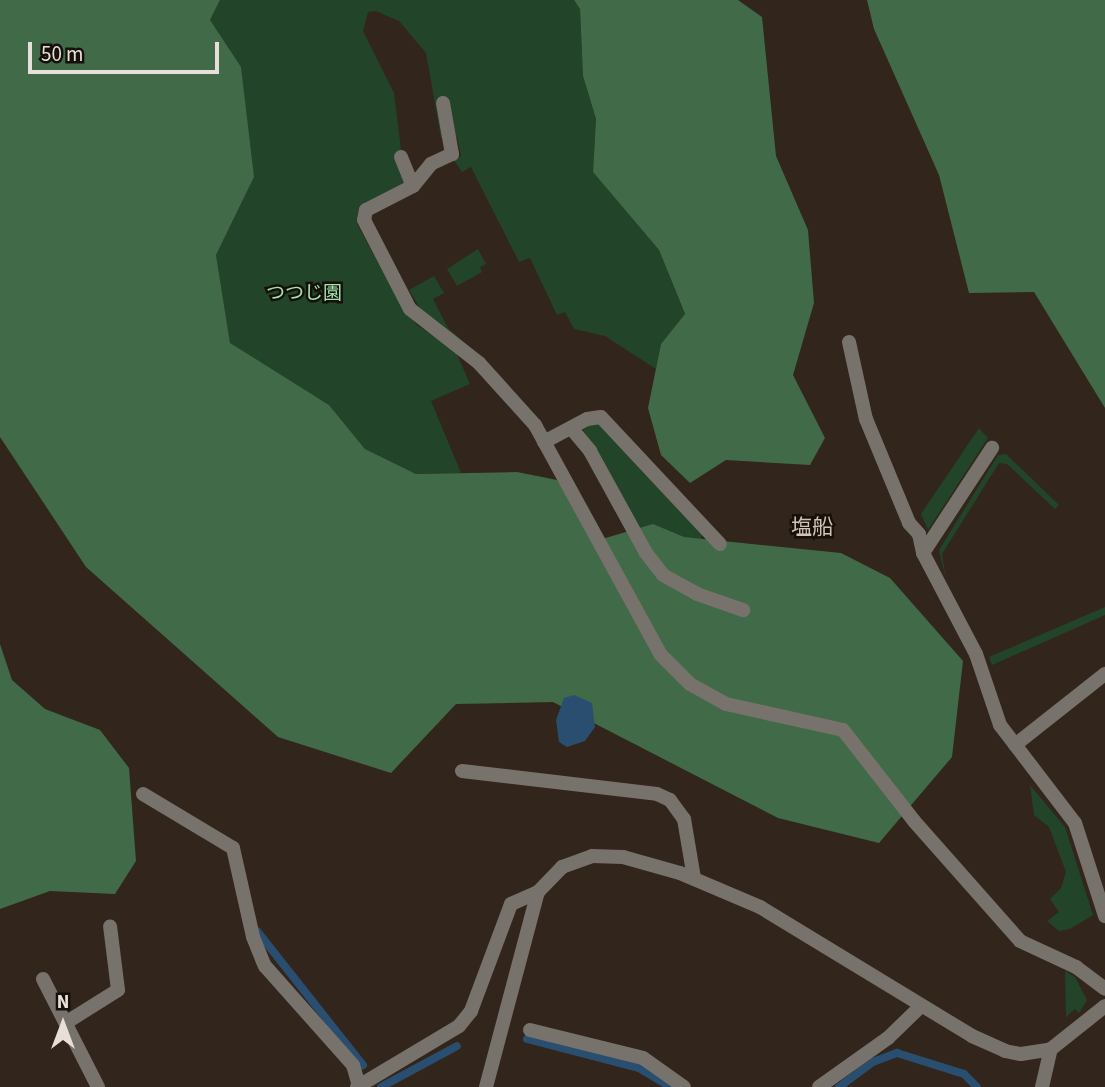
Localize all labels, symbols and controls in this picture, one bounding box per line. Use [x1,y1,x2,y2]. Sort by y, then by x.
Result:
scale bar [32,28,222,72]
text: 50 m [41,39,83,69]
park label: つつじ園 [266,283,342,305]
district label: 塩船 [791,514,833,540]
north arrow [28,989,98,1059]
text: N [57,989,69,1016]

